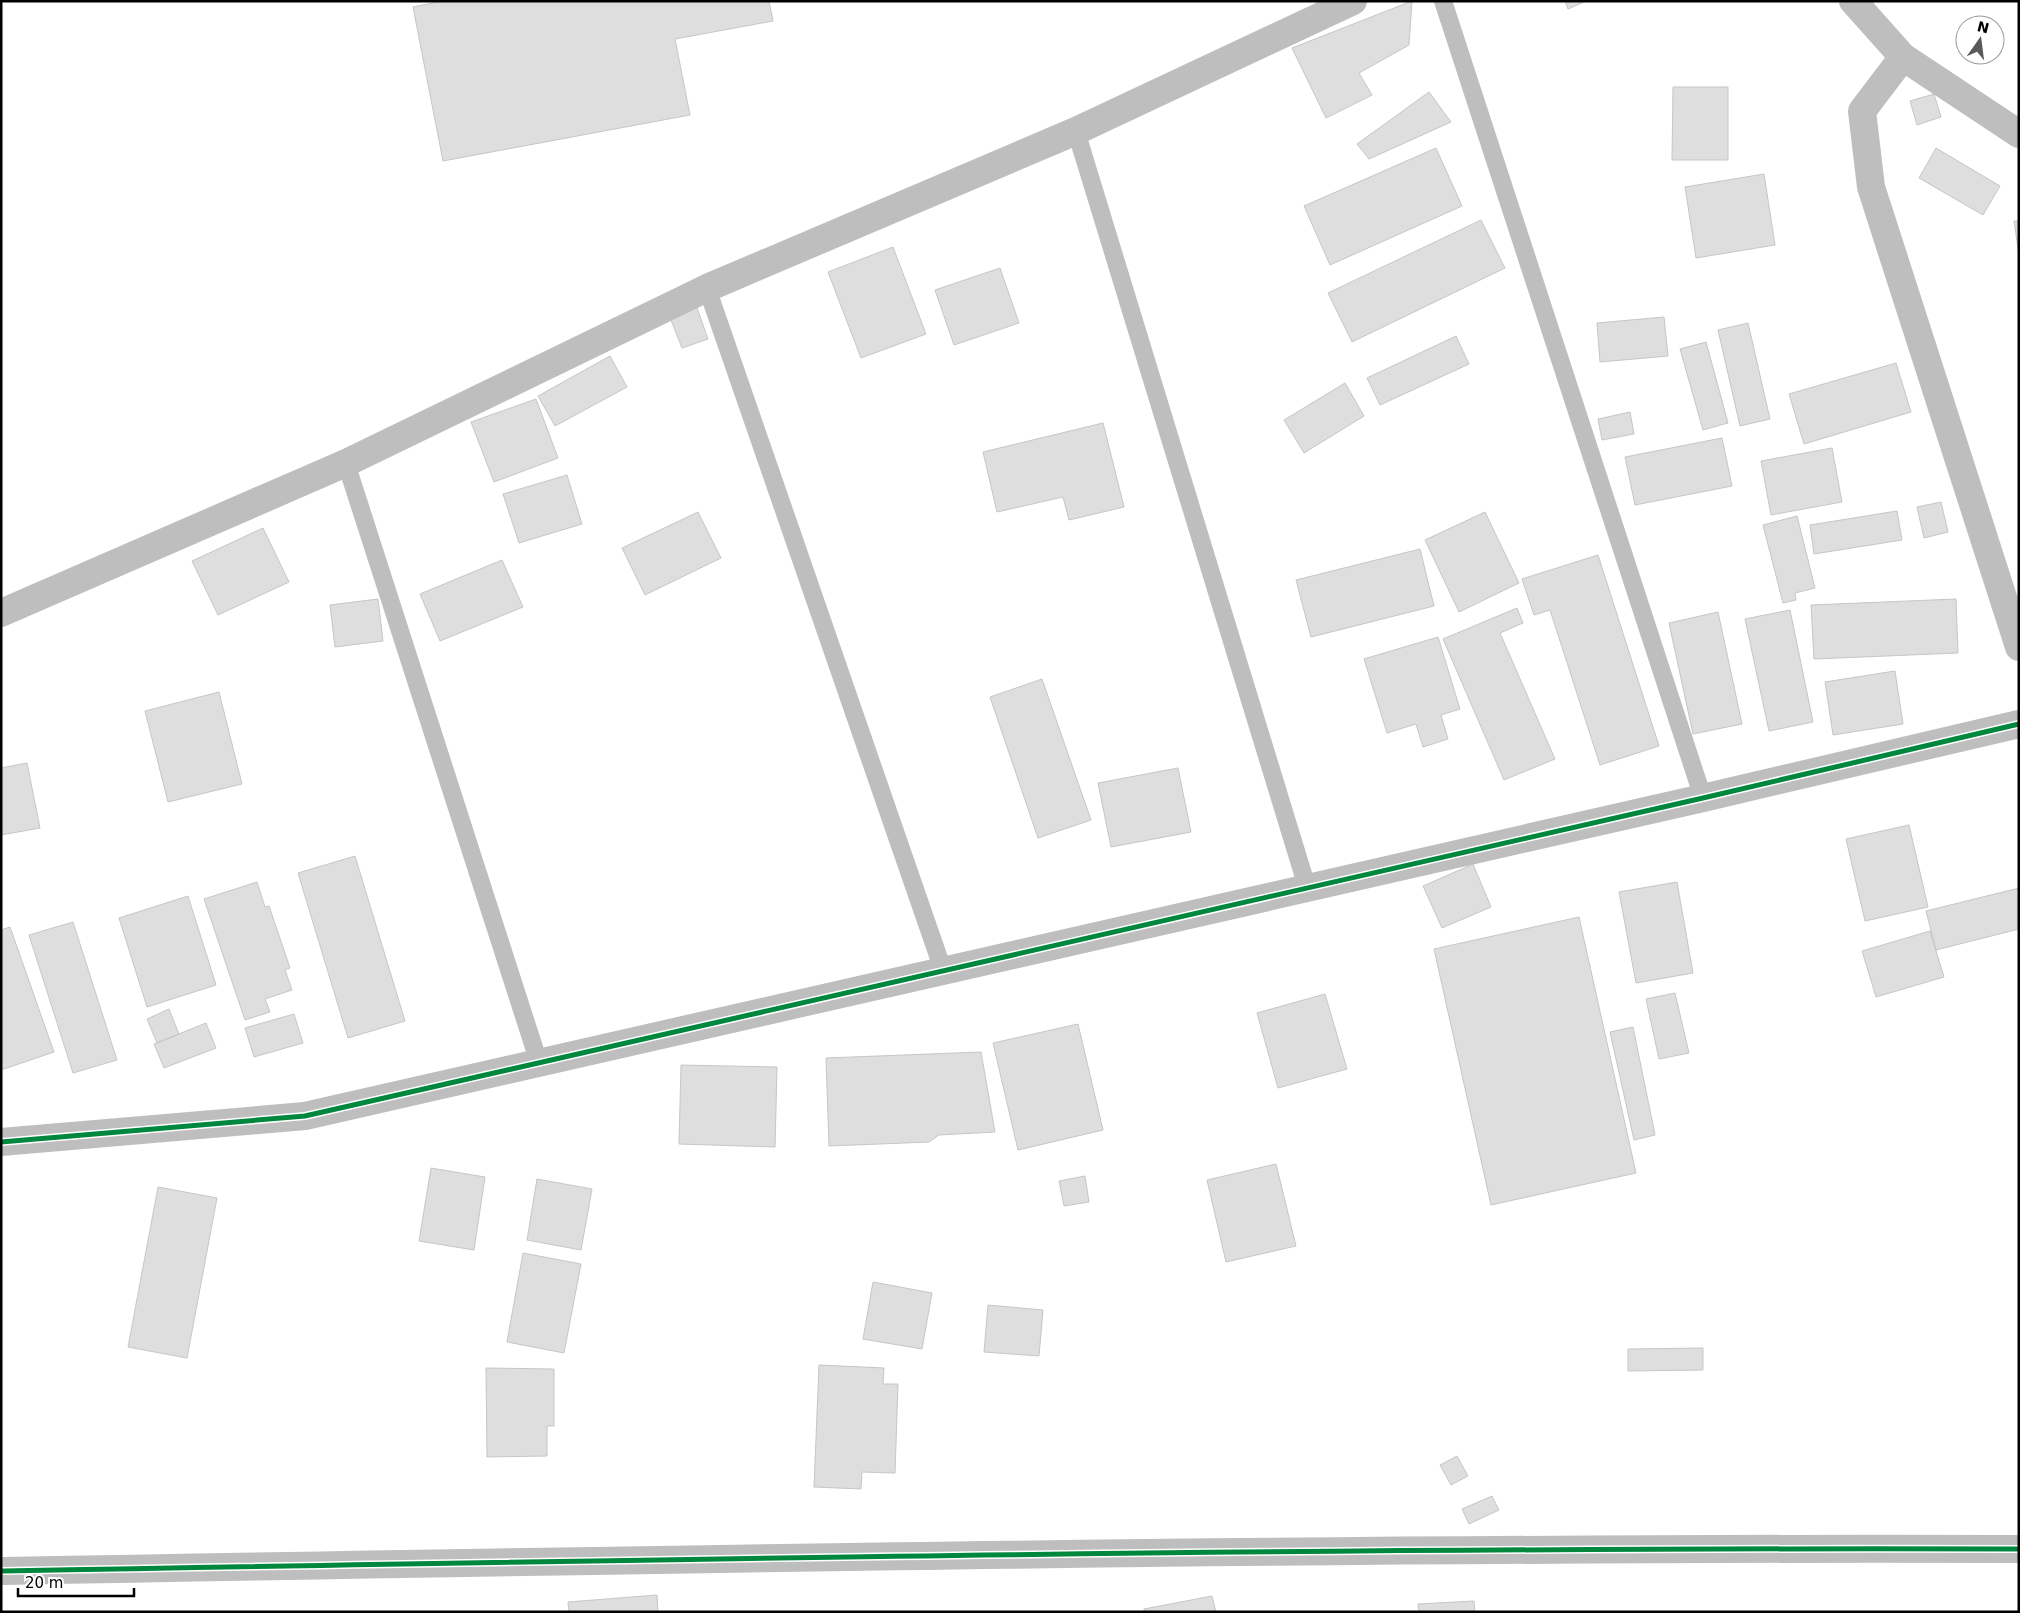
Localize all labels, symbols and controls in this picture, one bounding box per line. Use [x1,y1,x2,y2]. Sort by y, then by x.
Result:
north arrow [1955,15,2005,65]
text: N [1976,18,1991,37]
scale bar [18,1566,134,1598]
text: 20 m [25,1574,63,1592]

